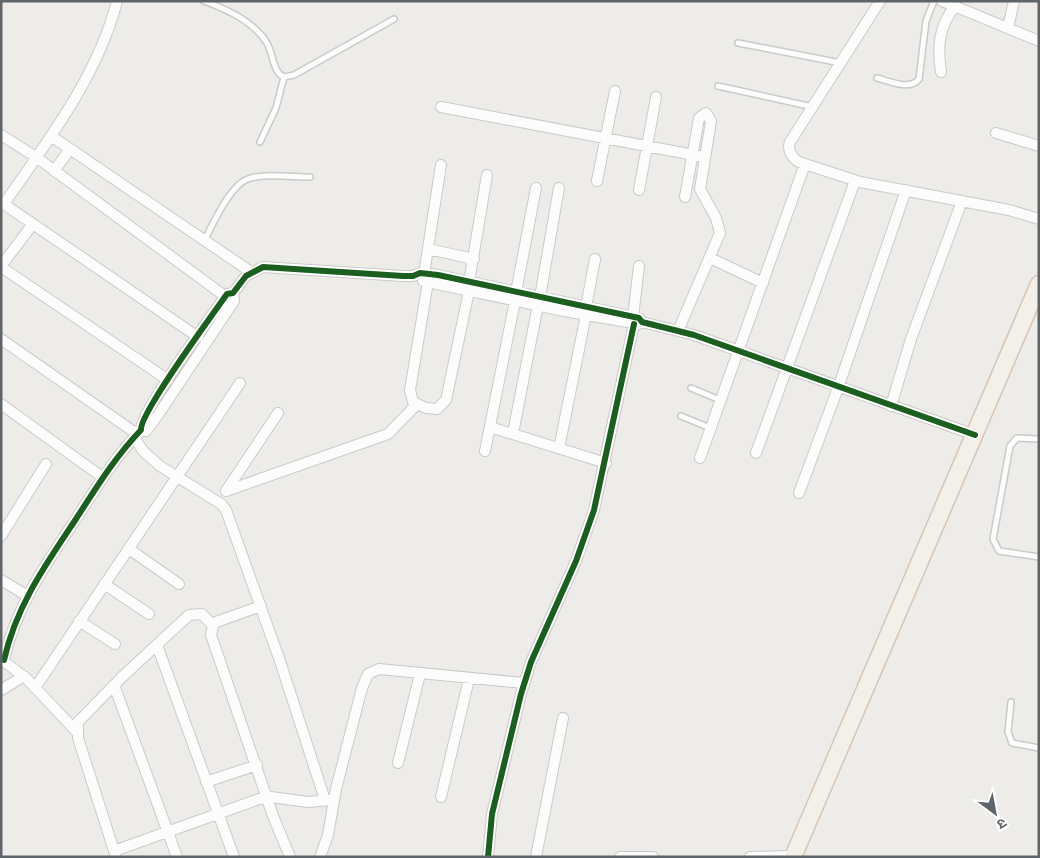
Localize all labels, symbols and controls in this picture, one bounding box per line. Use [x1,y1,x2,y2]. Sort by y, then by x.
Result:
north arrow [970,788,1020,838]
text: उ [993,814,1011,835]

